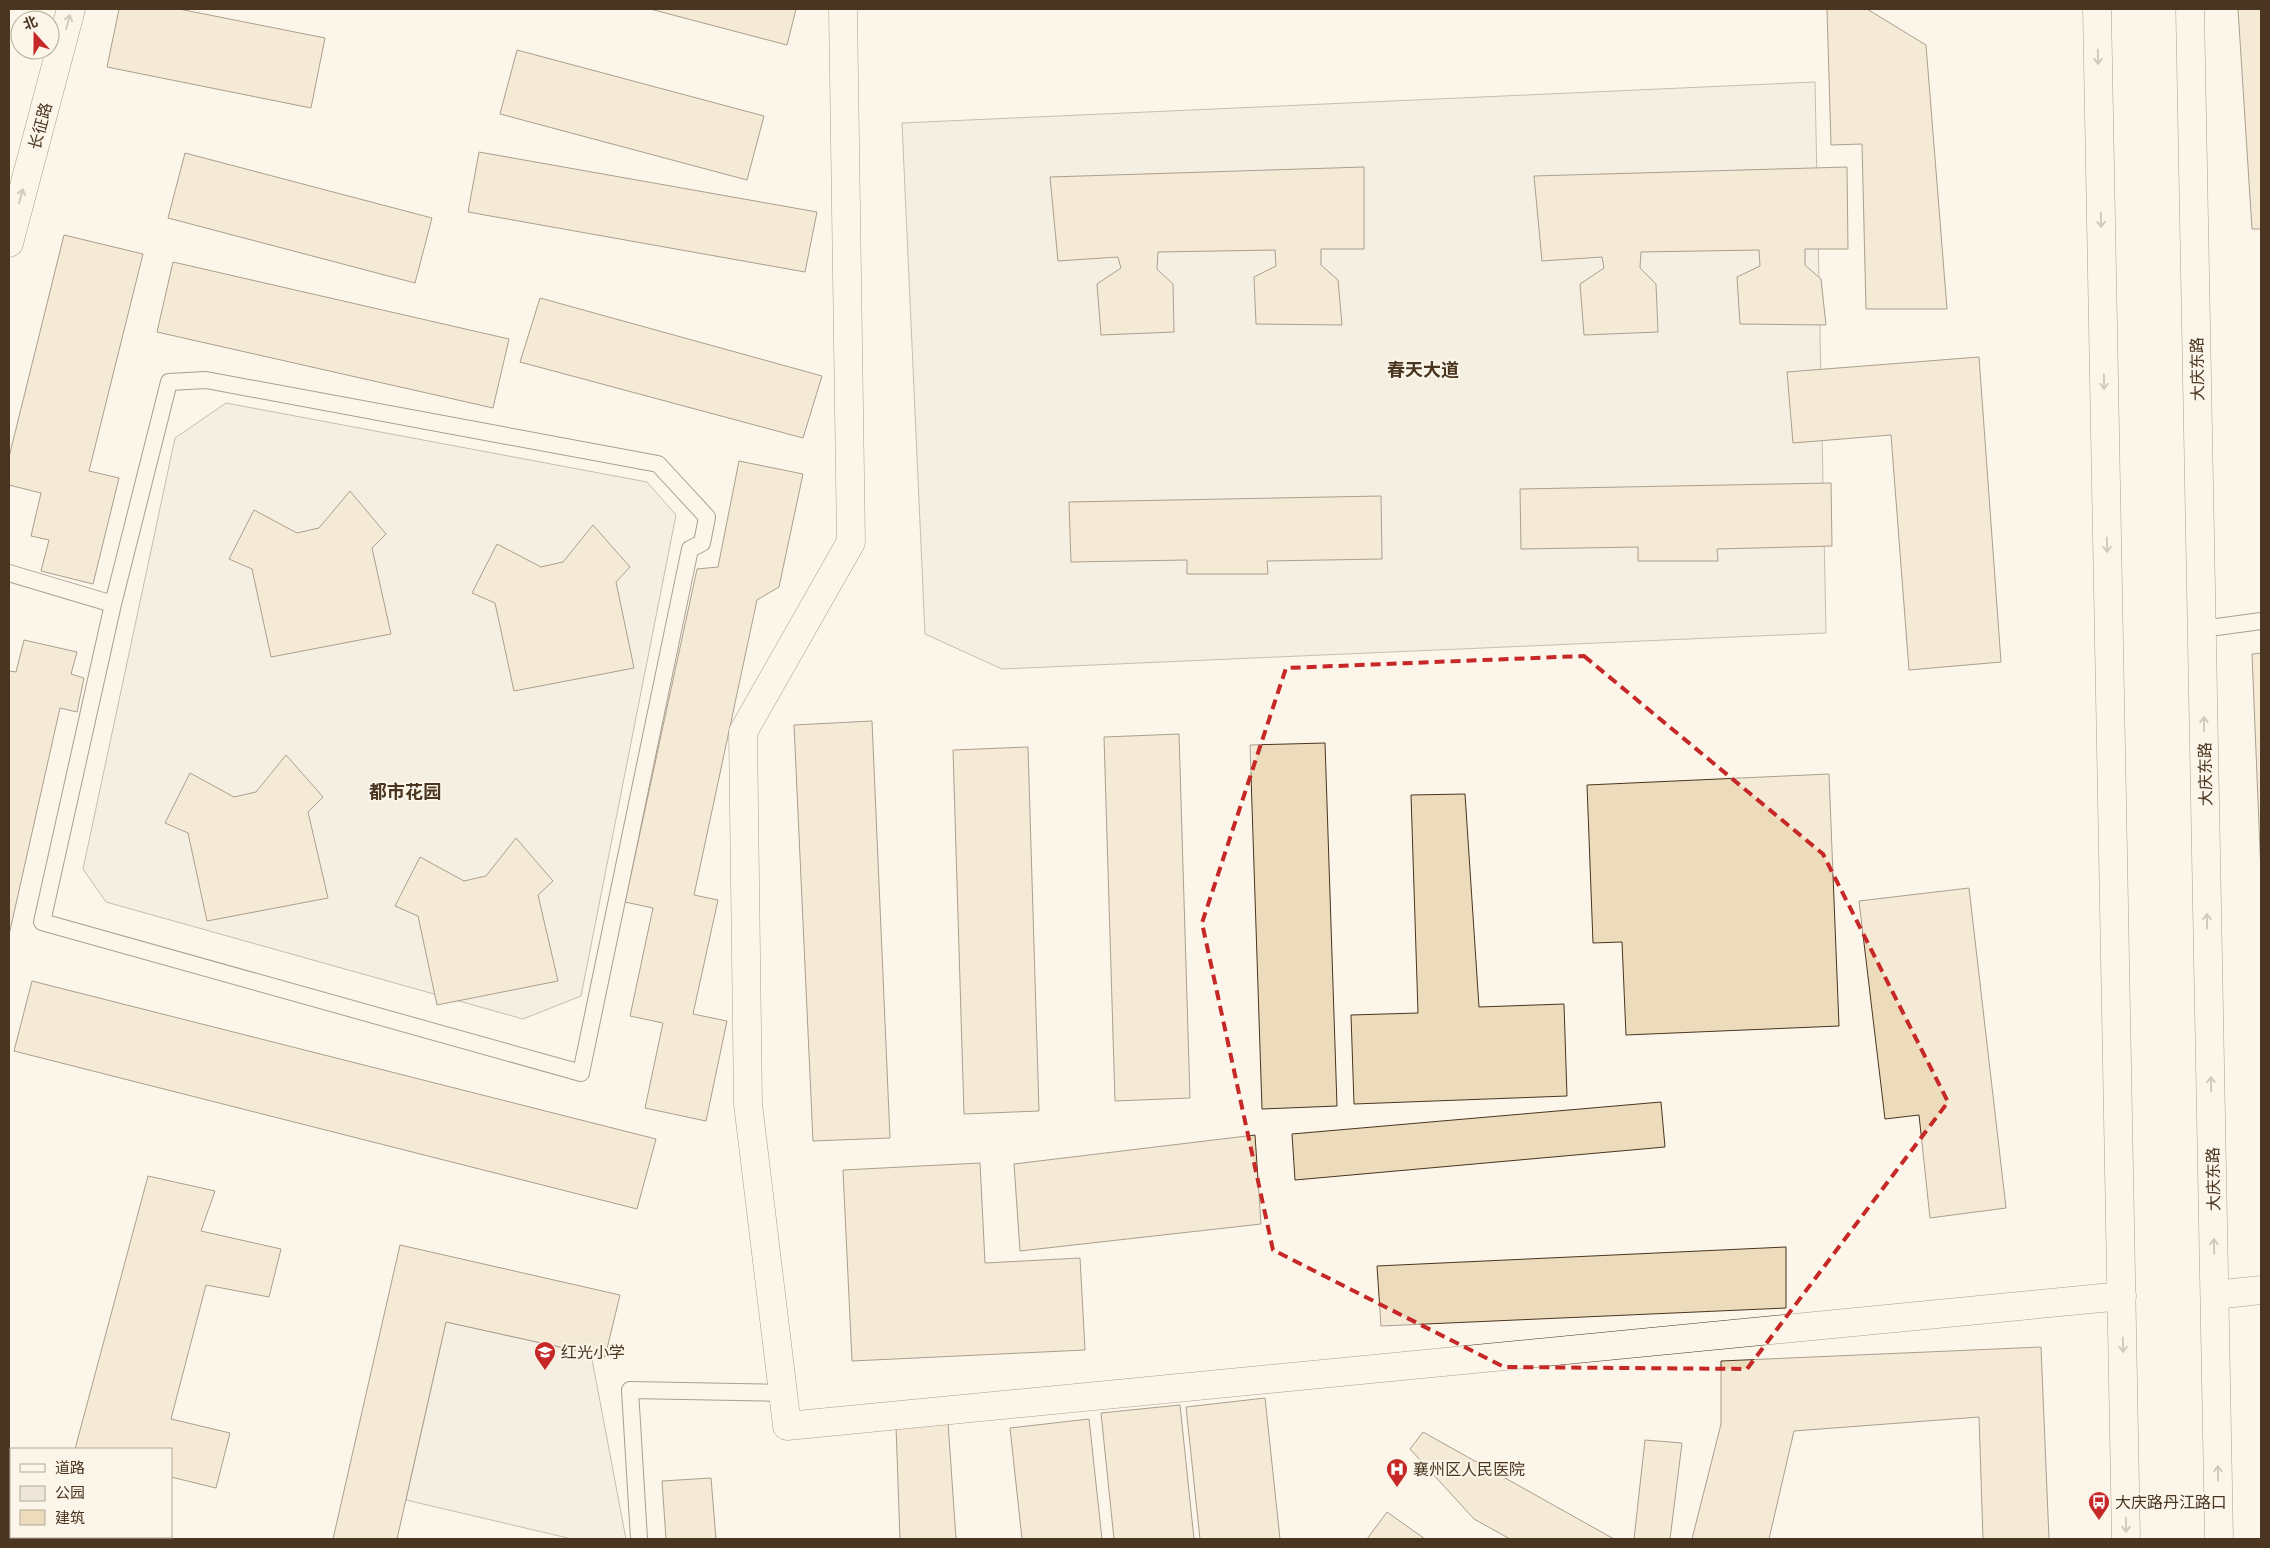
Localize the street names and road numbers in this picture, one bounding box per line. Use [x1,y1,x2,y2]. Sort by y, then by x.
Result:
street label: 长征路 [23,100,57,152]
street label: 大庆东路 [2185,337,2209,401]
street label: 大庆东路 [2193,742,2217,806]
street label: 大庆东路 [2201,1147,2225,1211]

